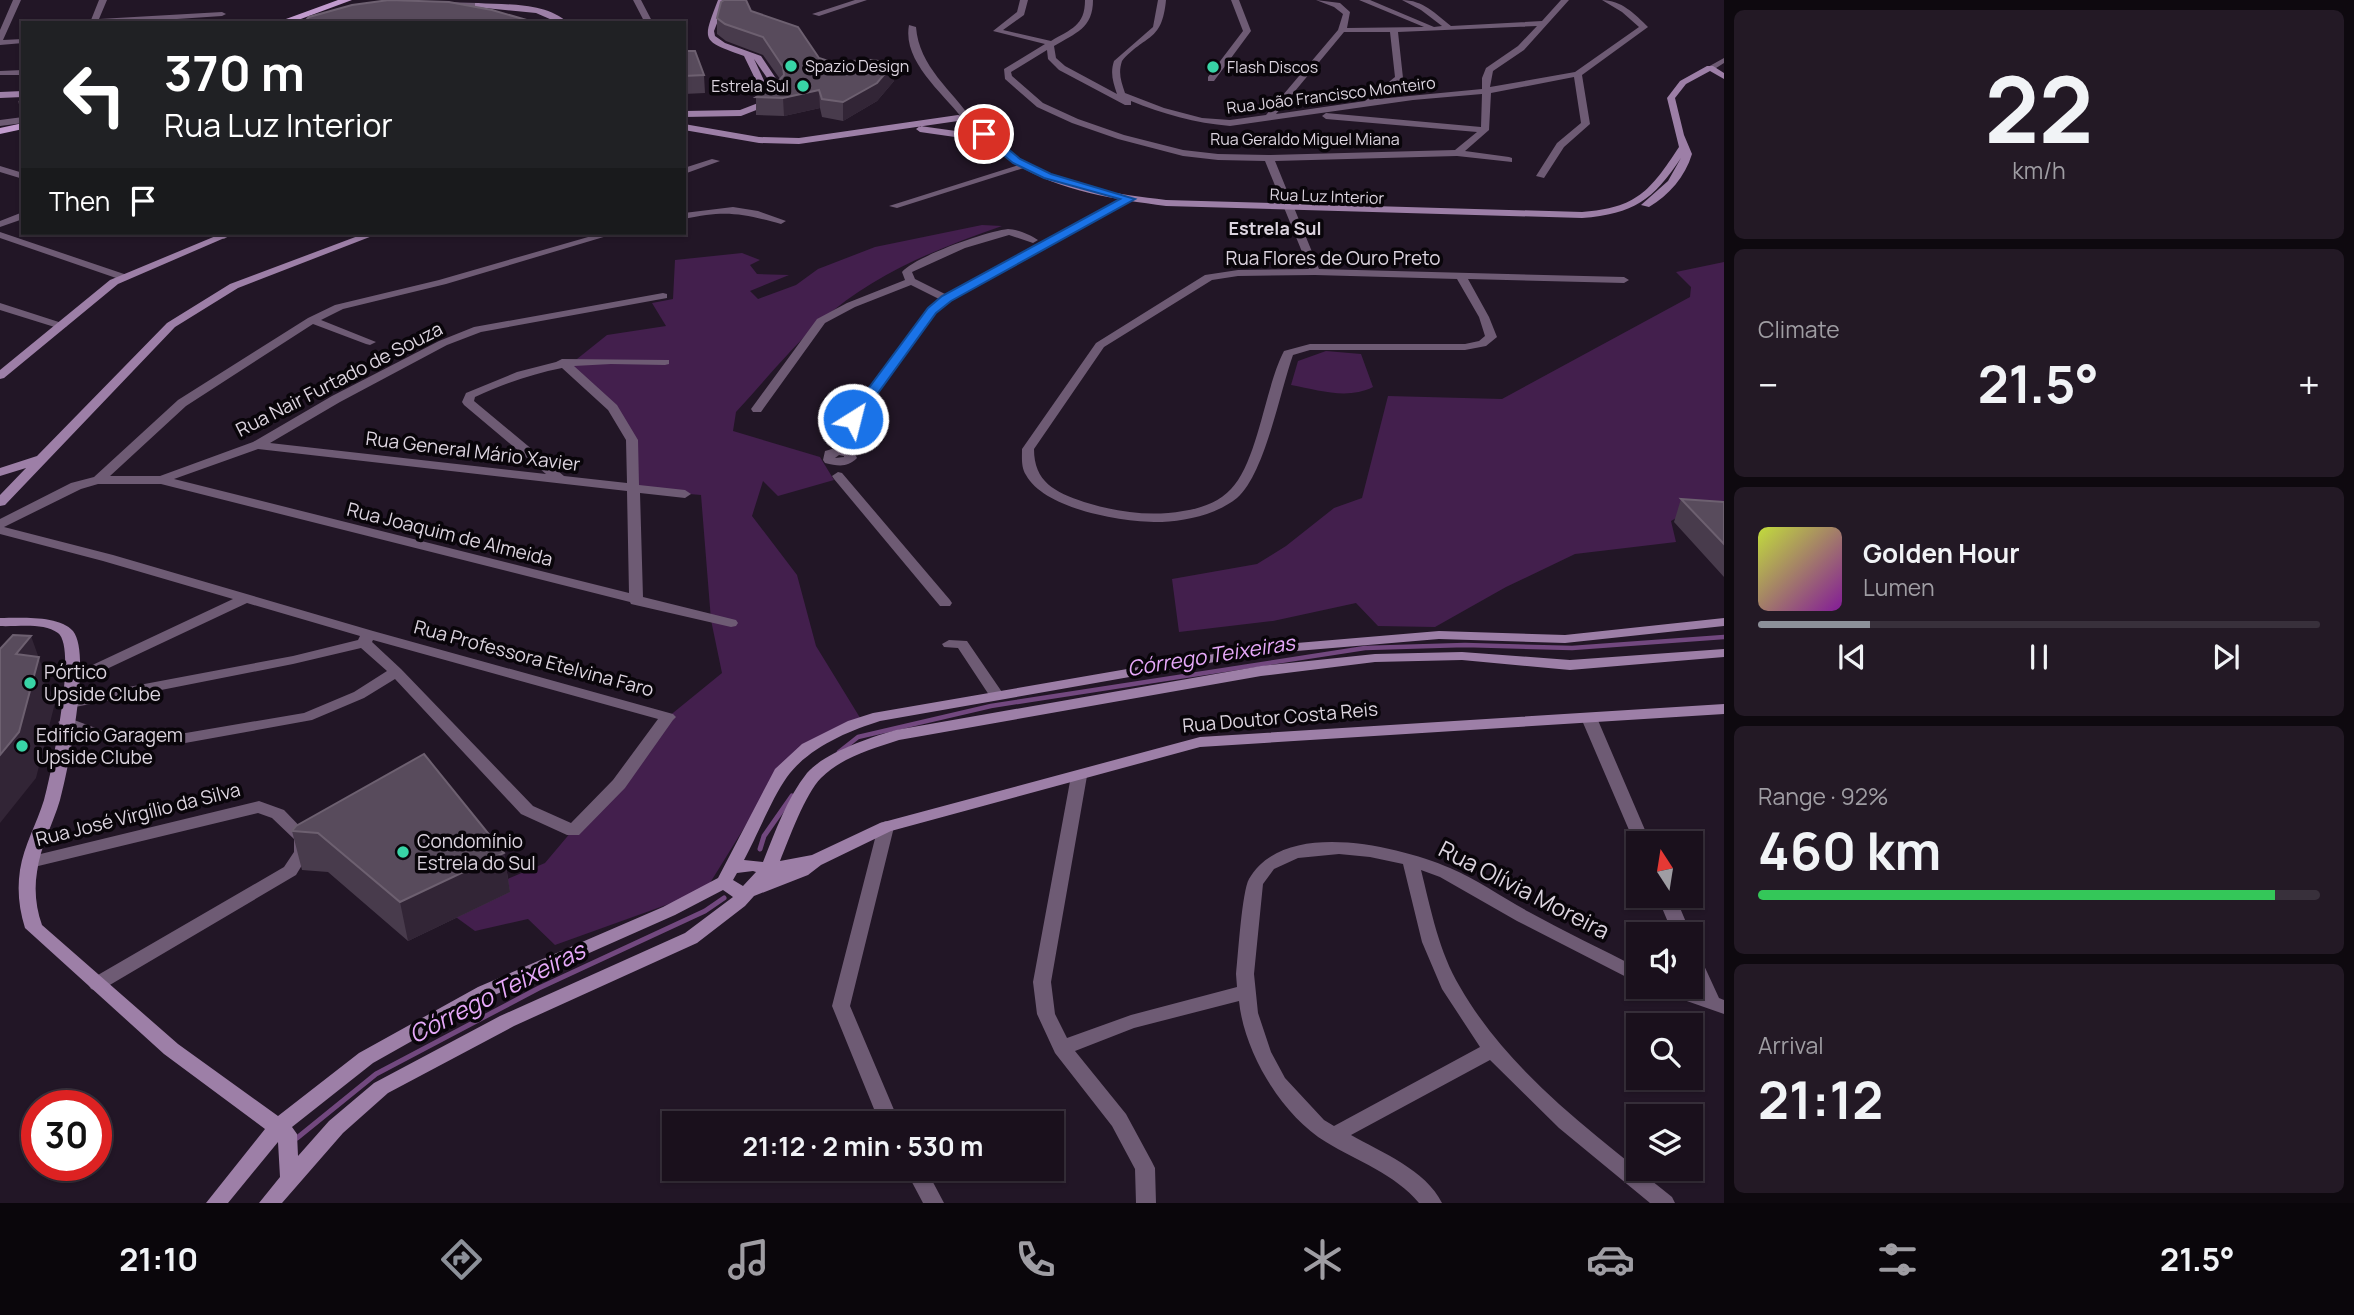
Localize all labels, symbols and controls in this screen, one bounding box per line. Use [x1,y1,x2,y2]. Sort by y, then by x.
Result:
text: 370 m [164,39,305,106]
text: 22 [1985,46,2093,170]
icon: left [49,49,140,140]
place label: Spazio Design [805,55,909,77]
place label: Flash Discos [1227,56,1318,78]
marker: Spazio Design [783,58,799,74]
marker: Flash Discos [1205,59,1221,75]
street label: Rua João Francisco Monteiro [1225,71,1437,119]
place label: Estrela Sul [711,75,789,97]
marker: Estrela Sul [795,78,811,94]
text: Rua Luz Interior [164,103,393,147]
pin [954,104,1014,164]
icon: arrive [965,115,1003,153]
street label: Rua Geraldo Miguel Miana [1210,128,1400,150]
text: km/h [2012,154,2066,186]
icon: arrive [124,182,162,220]
text: Then [49,183,110,219]
street label: Rua Luz Interior [1269,183,1385,209]
district label: Estrela Sul [1228,216,1322,240]
street label: Rua Flores de Ouro Preto [1225,245,1441,271]
text: Climate [1758,313,1840,345]
street label: Rua Nair Furtado de Souza [231,315,447,443]
text: 21.5° [1978,348,2099,419]
text: − [1758,358,1779,410]
text: + [2298,358,2320,410]
position arrow [816,382,890,456]
street label: Rua General Mário Xavier [364,425,582,477]
street label: Rua Joaquim de Almeida [344,496,556,572]
text: Golden Hour [1863,535,2020,571]
text: Lumen [1863,571,1935,603]
street label: Rua Professora Etelvina Faro [411,613,657,703]
water label: Córrego Teixeiras [1125,628,1299,682]
icon: previous [1833,638,1871,676]
icon: pause [2020,638,2058,676]
icon: next [2207,638,2245,676]
place label: Pórtico Upside Clube [44,659,161,707]
marker: Pórtico Upside Clube [22,675,38,691]
street label: Rua Doutor Costa Reis [1181,695,1379,739]
place label: Edifício Garagem Upside Clube [36,722,183,770]
marker: Edifício Garagem Upside Clube [14,738,30,754]
street label: Rua José Virgílio da Silva [33,776,243,852]
text: Range · 92% [1758,780,1889,812]
text: 460 km [1758,815,1941,886]
place label: Condomínio Estrela do Sul [417,828,536,876]
north arrow [1626,831,1703,908]
map controls [1626,831,1703,1181]
street label: Rua Olívia Moreira [1434,832,1615,946]
marker: Condomínio Estrela do Sul [395,844,411,860]
button: sound [1626,922,1703,999]
water label: Córrego Teixeiras [403,932,592,1050]
button: search [1626,1013,1703,1090]
text: Arrival [1758,1029,1824,1061]
text: 21:12 [1758,1064,1883,1135]
speed limit sign: 30 [21,1090,112,1181]
button: layers [1626,1104,1703,1181]
text: 21:12 · 2 min · 530 m [743,1128,983,1164]
icon: directions [437,1235,486,1284]
icon: music [724,1235,773,1284]
icon: phone [1011,1235,1060,1284]
icon: climate [1298,1235,1347,1284]
icon: car [1586,1235,1635,1284]
icon: filters [1873,1235,1922,1284]
text: 21:10 [119,1237,198,1281]
text: 21.5° [2160,1237,2235,1281]

